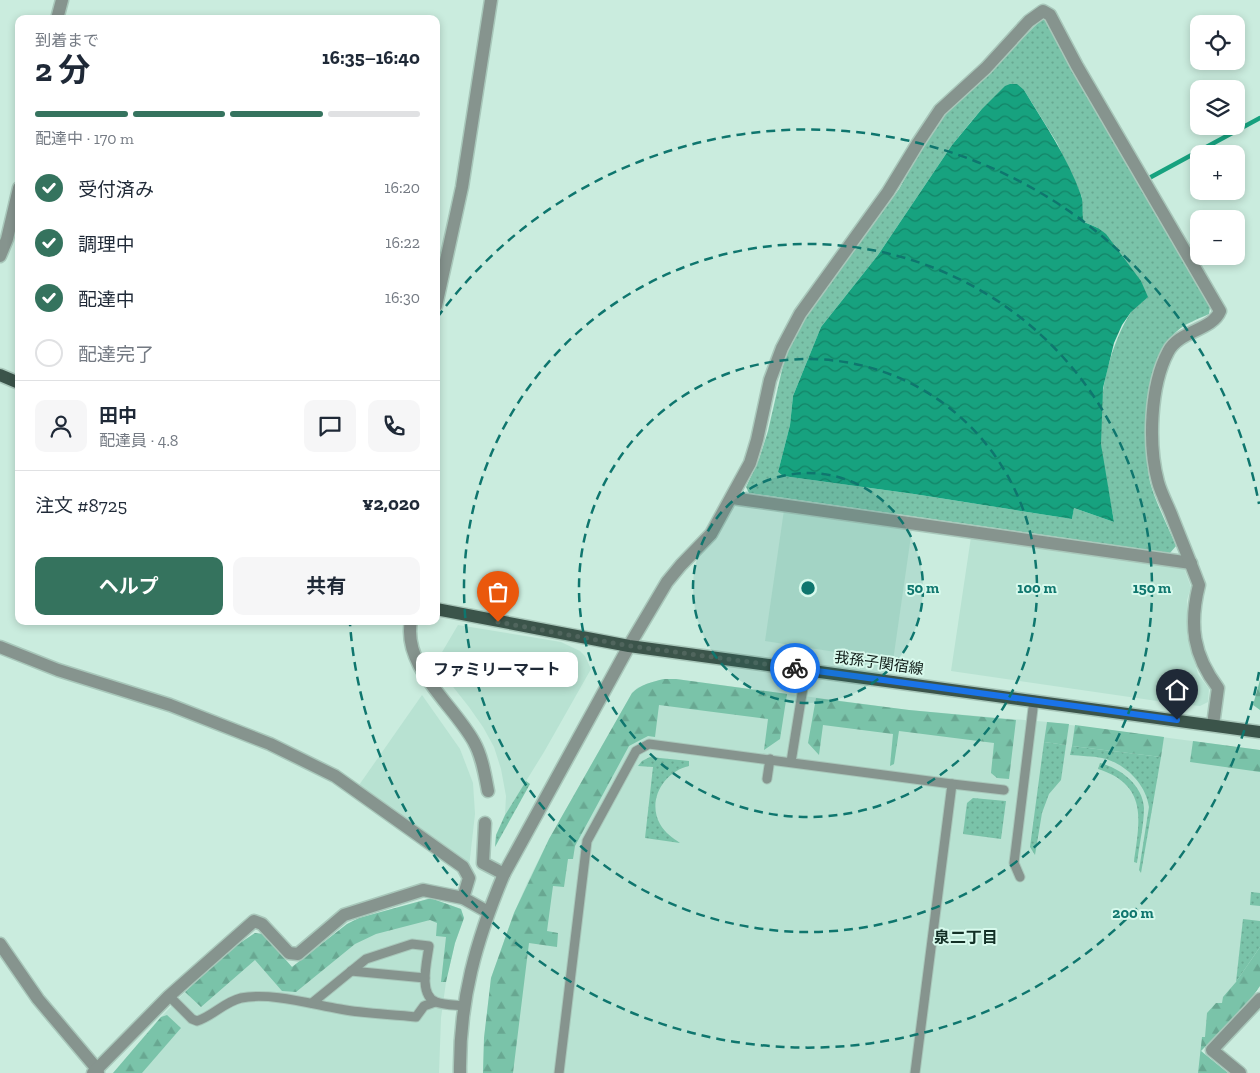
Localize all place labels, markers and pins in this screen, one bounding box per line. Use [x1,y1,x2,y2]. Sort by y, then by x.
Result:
pin [477,571,519,622]
centre of rings [799,579,817,597]
callout: ファミリーマート [417,652,579,687]
pin [1156,669,1198,720]

